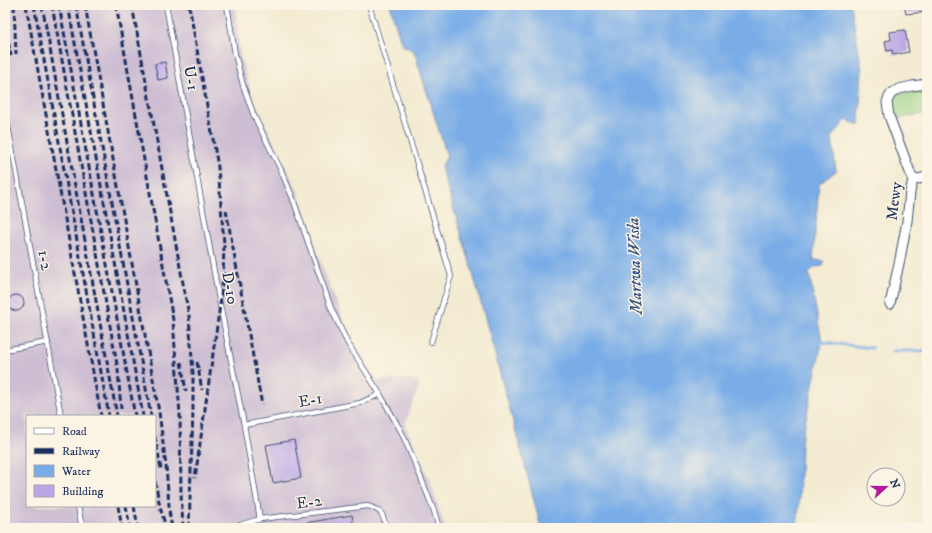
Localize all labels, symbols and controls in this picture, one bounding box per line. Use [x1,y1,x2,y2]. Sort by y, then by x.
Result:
street label: U-1 [179,64,203,92]
street label: Mewy [882,180,906,222]
water label: Martwa Wisła [622,217,648,316]
street label: 1-2 [33,248,57,272]
street label: D-10 [217,270,243,306]
street label: E-1 [297,388,324,412]
legend [26,415,156,507]
text: Road [62,424,87,439]
text: Railway [62,444,100,459]
text: Water [61,464,91,479]
north arrow [866,467,906,507]
text: N [886,477,903,490]
text: Building [62,484,103,499]
street label: E-2 [295,490,323,513]

